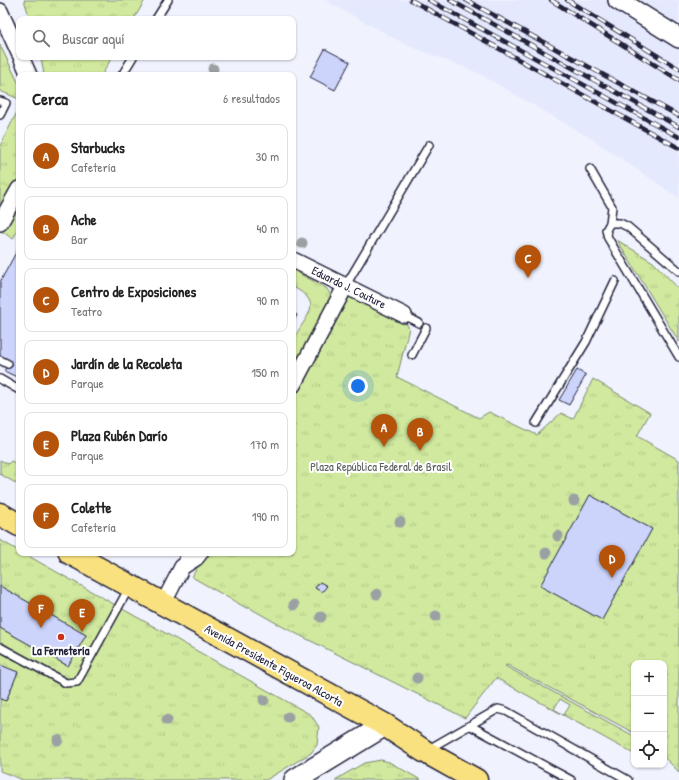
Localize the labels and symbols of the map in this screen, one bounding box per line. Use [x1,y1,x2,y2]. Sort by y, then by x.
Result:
pin: C [515,245,541,278]
street label: Eduardo J. Couture [309,262,389,312]
your location [348,376,368,396]
pin: A [371,414,397,447]
pin: B [407,418,433,451]
park label: Plaza República Federal de Brasil [310,458,453,475]
pin: D [599,545,625,578]
pin: F [28,595,54,628]
pin: E [69,599,95,632]
street label: Avenida Presidente Figueroa Alcorta [202,620,346,710]
marker: La Fernetería [56,632,66,642]
place label: La Fernetería [33,642,90,659]

